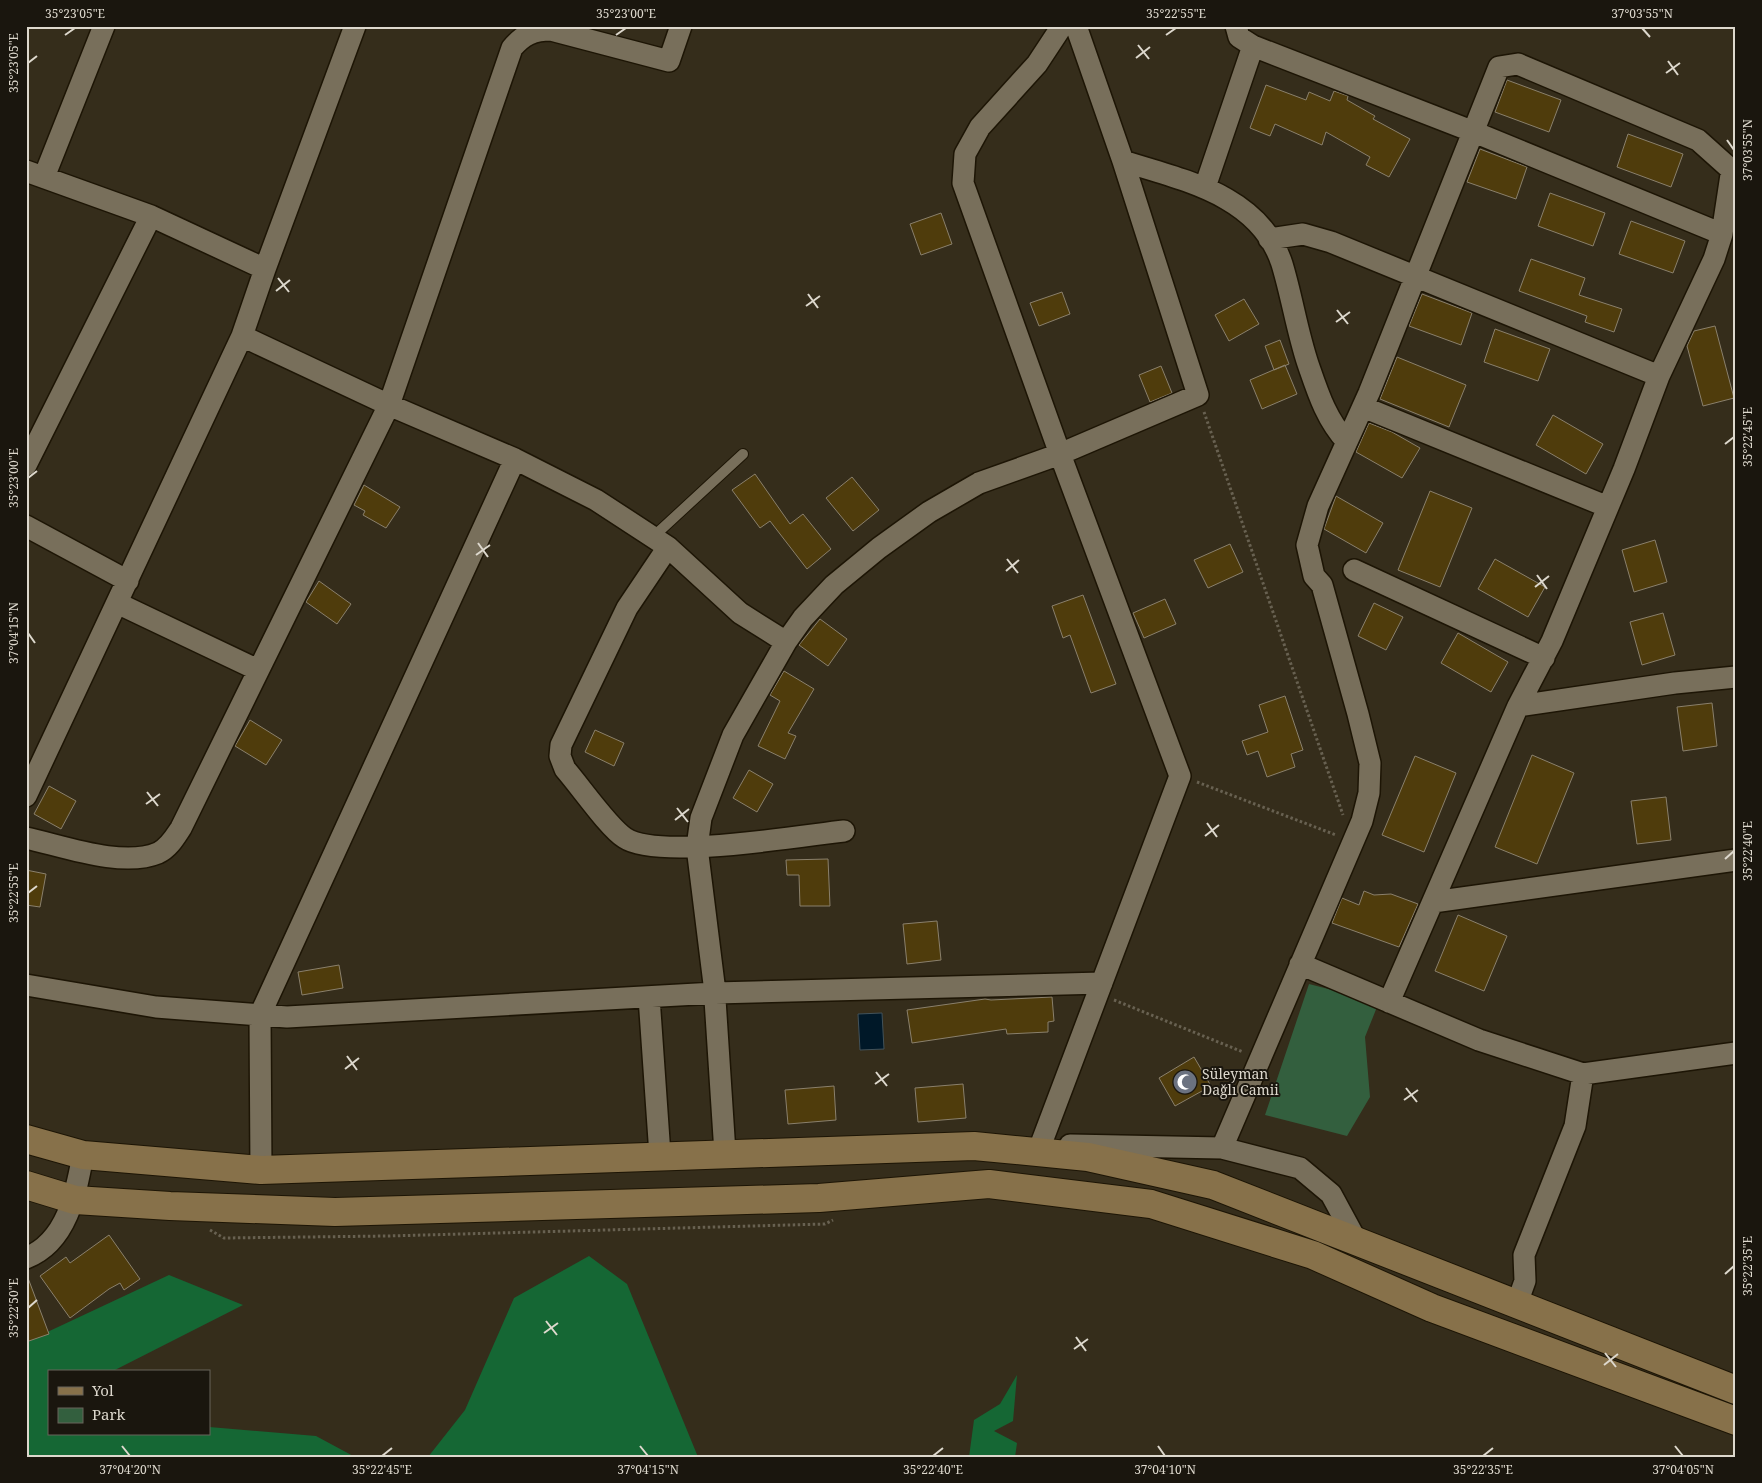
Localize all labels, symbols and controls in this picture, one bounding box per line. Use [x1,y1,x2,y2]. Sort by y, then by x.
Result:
text: 35°23'05"E [45,5,105,22]
text: 35°23'00"E [596,5,656,22]
text: 35°22'55"E [1146,5,1206,22]
text: 37°03'55"N [1611,5,1673,22]
text: 35°23'05"E [5,33,22,93]
text: 37°03'55"N [1739,119,1756,181]
text: 35°22'45"E [1739,407,1756,467]
text: 35°23'00"E [5,448,22,508]
text: 37°04'15"N [5,602,22,664]
text: 35°22'40"E [1739,821,1756,881]
text: 35°22'55"E [5,863,22,923]
place label: Süleyman Dağlı Camii [1202,1064,1279,1099]
mosque icon: Süleyman Dağlı Camii [1172,1069,1198,1095]
text: 35°22'35"E [1739,1236,1756,1296]
text: 35°22'50"E [5,1278,22,1338]
legend [48,1370,210,1436]
text: Yol [91,1380,114,1400]
text: Park [92,1404,126,1424]
text: 37°04'20"N [99,1461,161,1478]
text: 35°22'45"E [352,1461,412,1478]
text: 37°04'15"N [617,1461,679,1478]
text: 35°22'40"E [903,1461,963,1478]
text: 37°04'10"N [1134,1461,1196,1478]
text: 35°22'35"E [1453,1461,1513,1478]
text: 37°04'05"N [1652,1461,1714,1478]

